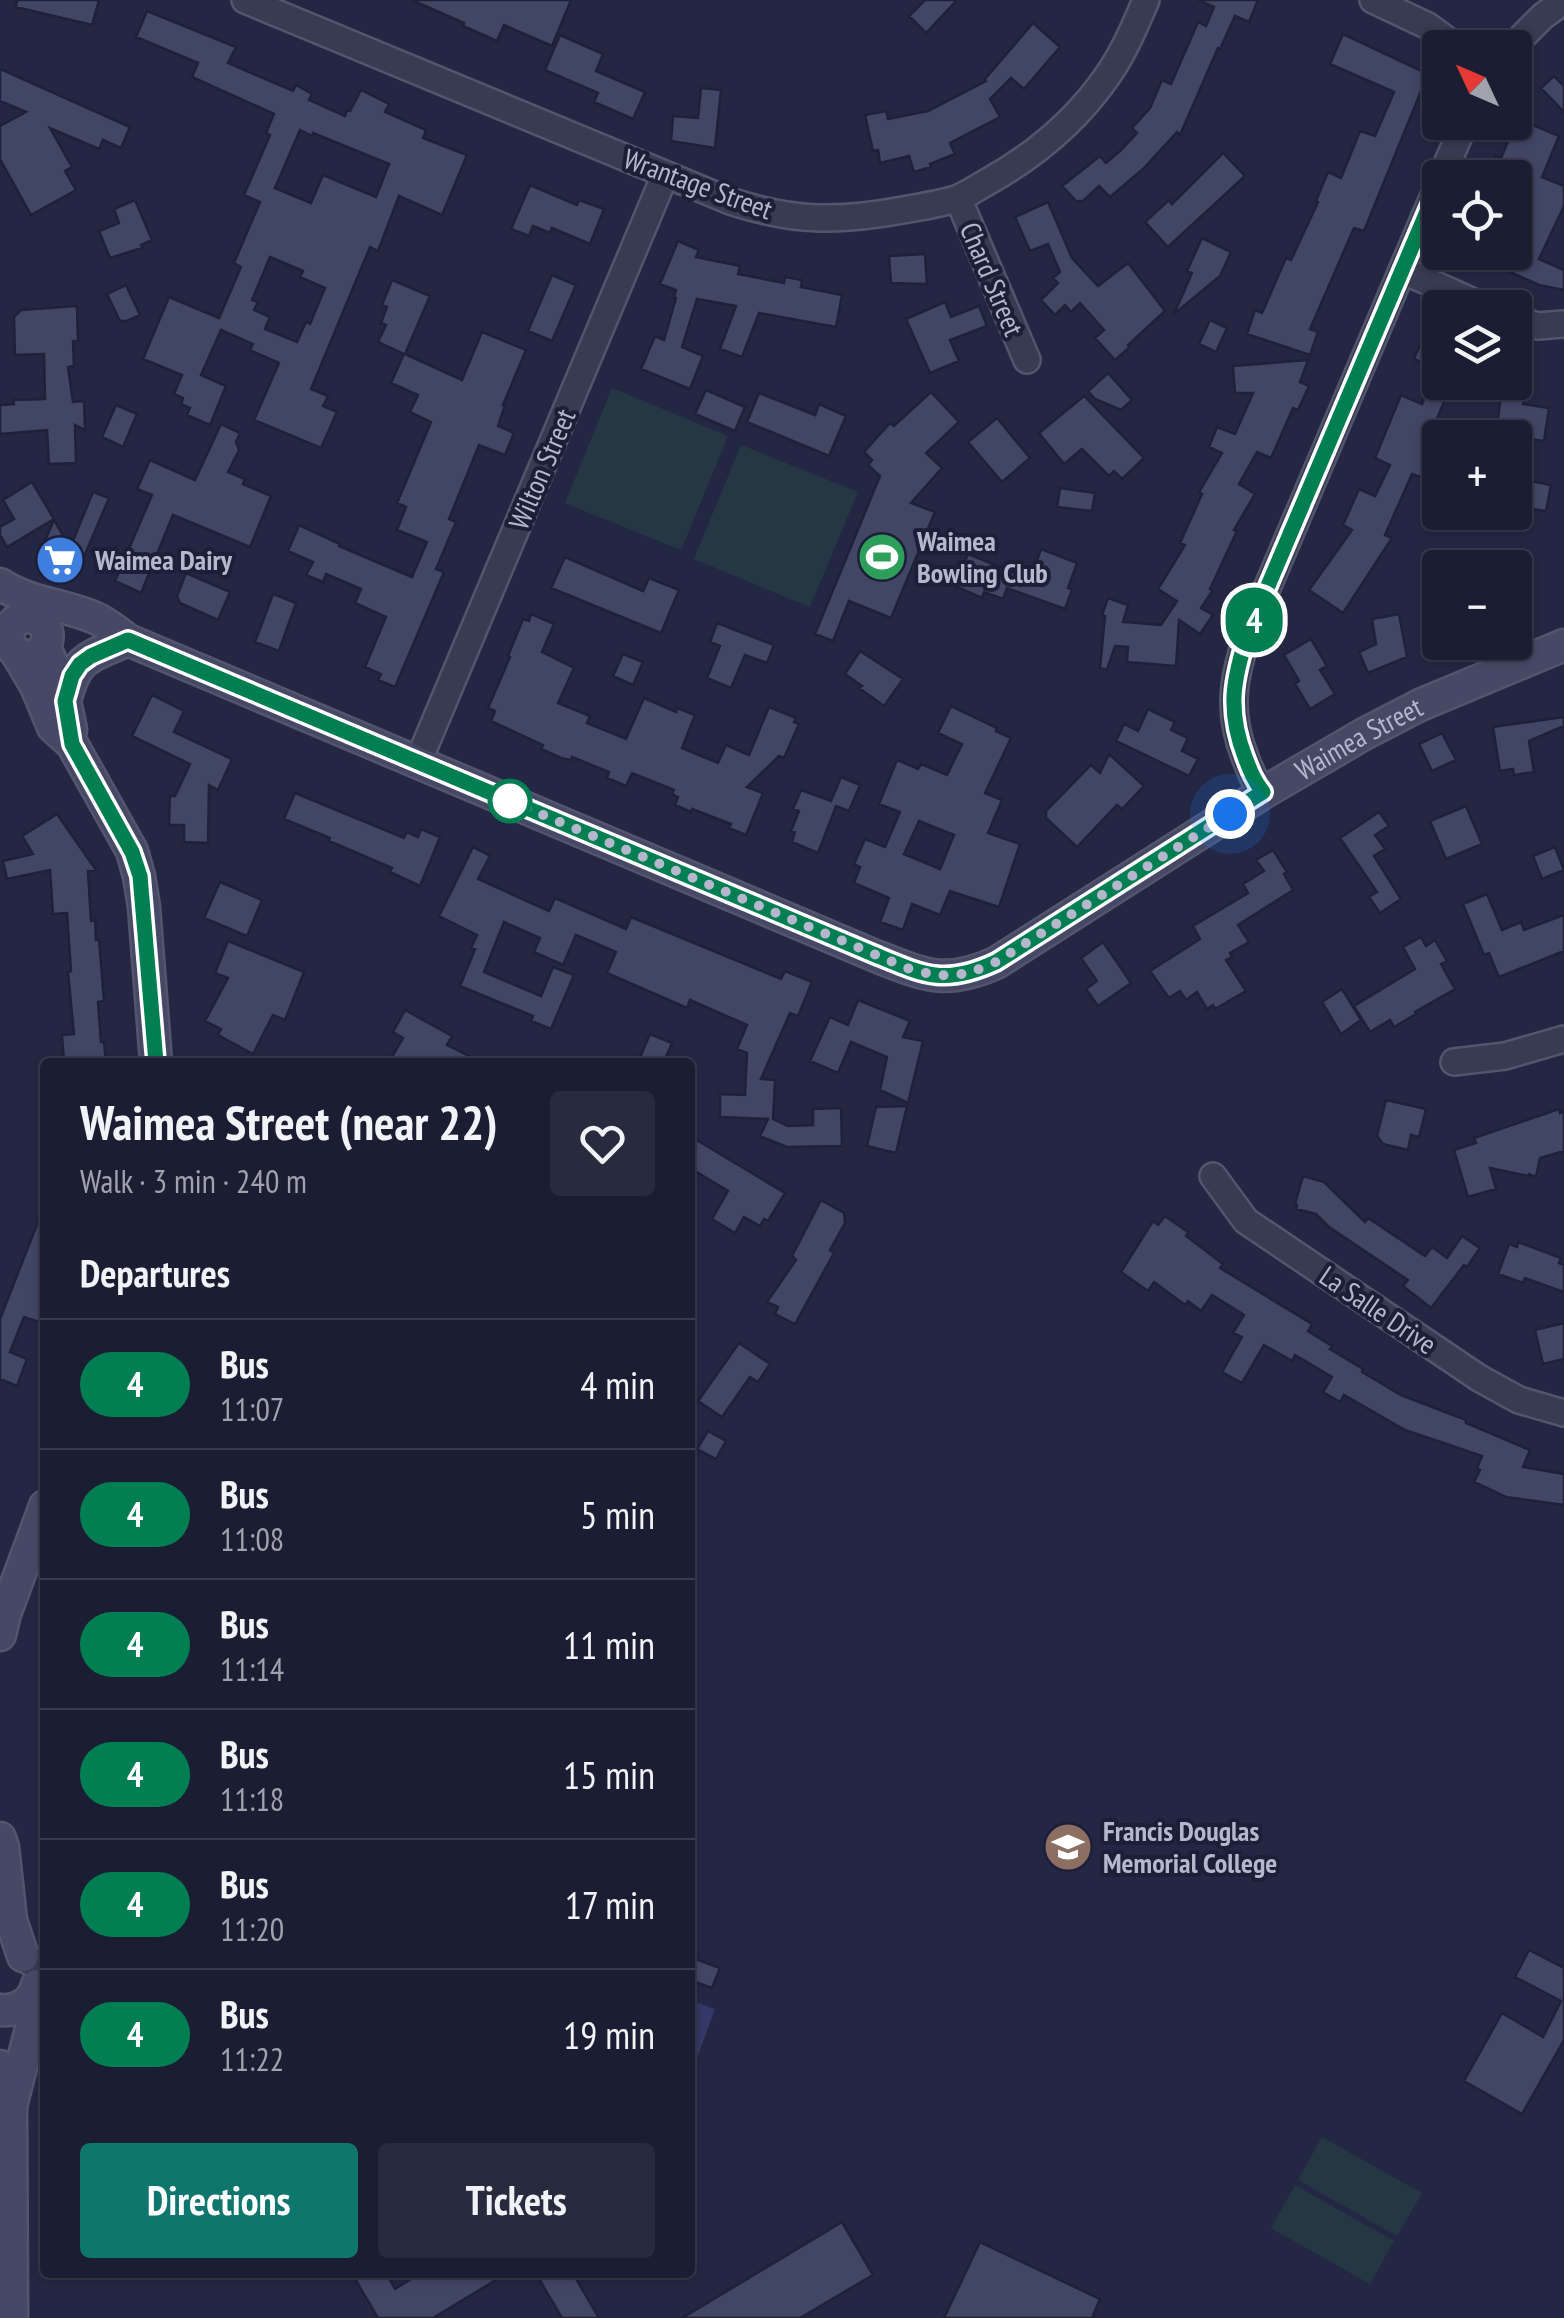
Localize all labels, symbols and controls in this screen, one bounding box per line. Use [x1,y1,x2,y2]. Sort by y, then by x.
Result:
north arrow [1422,30,1532,140]
map controls [1422,30,1532,660]
street label: Wrantage Street [619,140,778,228]
button: locate [1422,160,1532,270]
street label: Chard Street [952,216,1033,342]
button: layers [1422,290,1532,400]
street label: Wilton Street [500,403,584,535]
button: + [1422,420,1532,530]
place label: Waimea Bowling Club [916,522,1048,591]
sports icon: Waimea Bowling Club [856,531,908,583]
supermarket icon: Waimea Dairy [34,534,86,586]
place label: Waimea Dairy [94,541,233,578]
button: − [1422,550,1532,660]
line badge: 4 [1222,588,1286,652]
text: 4 [1246,597,1262,643]
street label: Waimea Street [1288,688,1429,788]
unlabelled marker [489,780,531,822]
your location [1205,789,1255,839]
text: Waimea Street (near 22) [80,1091,498,1153]
button: heart [550,1091,655,1196]
text: Walk · 3 min · 240 m [80,1160,307,1202]
text: Departures [80,1248,230,1297]
street label: La Salle Drive [1313,1257,1444,1362]
text: Bus [220,1339,269,1388]
text: 4 min [580,1360,655,1409]
text: 4 [127,1361,143,1407]
text: 11:07 [220,1388,284,1430]
text: Bus [220,1469,269,1518]
text: 5 min [580,1490,655,1539]
text: 4 [127,1491,143,1537]
text: 11:08 [220,1518,284,1560]
text: Bus [220,1599,269,1648]
text: 11 min [563,1620,655,1669]
text: 4 [127,1621,143,1667]
text: 11:14 [220,1648,284,1690]
text: Bus [220,1729,269,1778]
text: 15 min [563,1750,655,1799]
text: 4 [127,1751,143,1797]
text: 11:18 [220,1778,284,1820]
place label: Francis Douglas Memorial College [1103,1812,1277,1881]
school or university icon: Francis Douglas Memorial College [1042,1821,1094,1873]
text: Bus [220,1859,269,1908]
text: 17 min [565,1880,655,1929]
text: 4 [127,1881,143,1927]
text: 11:20 [220,1908,284,1950]
text: Bus [220,1989,269,2038]
text: 19 min [563,2010,655,2059]
text: 4 [127,2011,143,2057]
text: 11:22 [220,2038,284,2080]
button: Directions [80,2143,358,2258]
button: Tickets [378,2143,655,2258]

